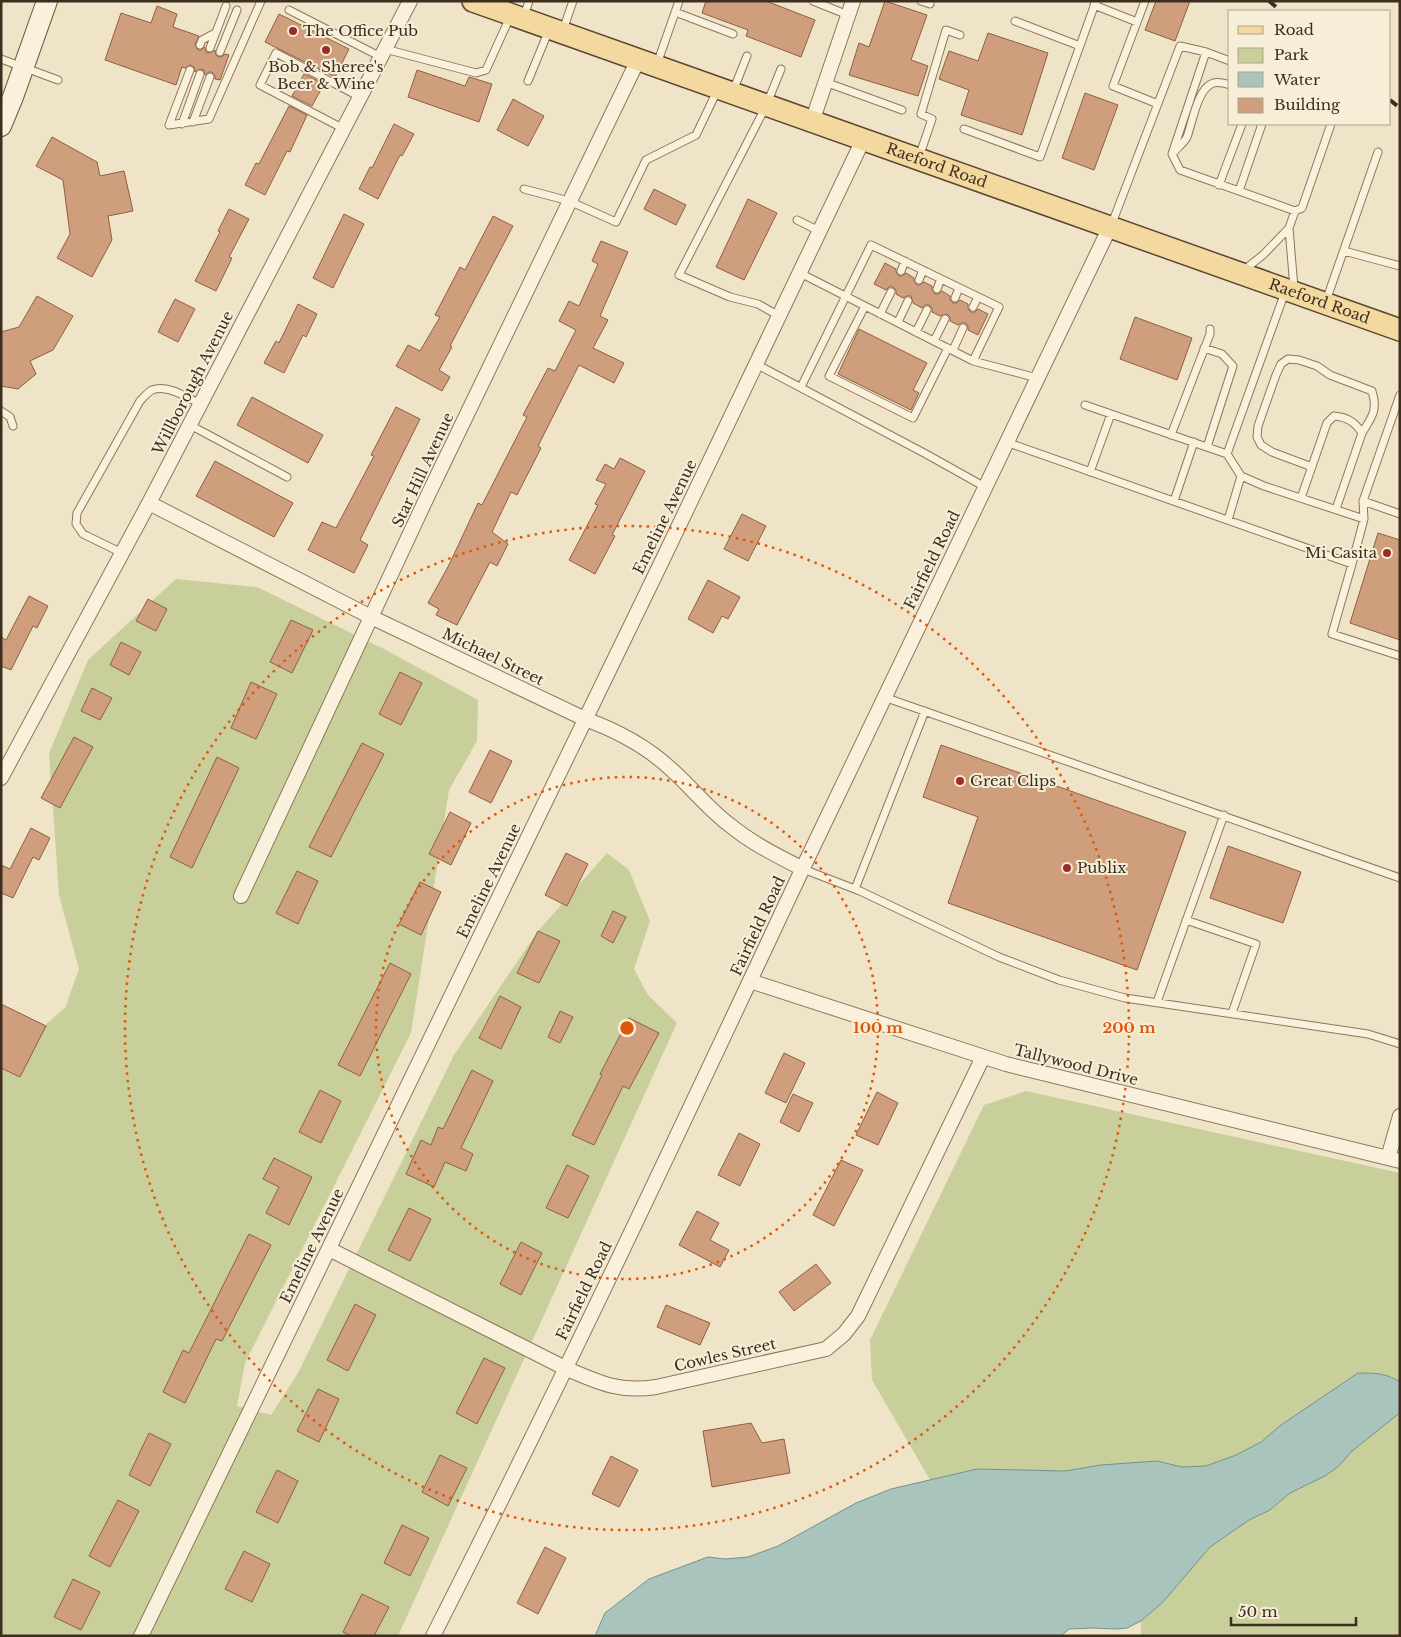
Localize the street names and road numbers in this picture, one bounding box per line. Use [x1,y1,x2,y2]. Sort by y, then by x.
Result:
street label: Raeford Road [884,138,990,192]
street label: Raeford Road [1266,274,1373,328]
street label: Willborough Avenue [148,308,237,459]
street label: Star Hill Avenue [388,409,457,530]
street label: Emeline Avenue [629,456,701,577]
street label: Fairfield Road [899,507,964,612]
street label: Michael Street [439,624,548,690]
street label: Emeline Avenue [453,820,525,941]
street label: Fairfield Road [726,873,789,979]
street label: Tallywood Drive [1012,1040,1140,1089]
street label: Emeline Avenue [276,1185,348,1306]
street label: Fairfield Road [551,1238,616,1343]
street label: Cowles Street [672,1333,778,1375]

